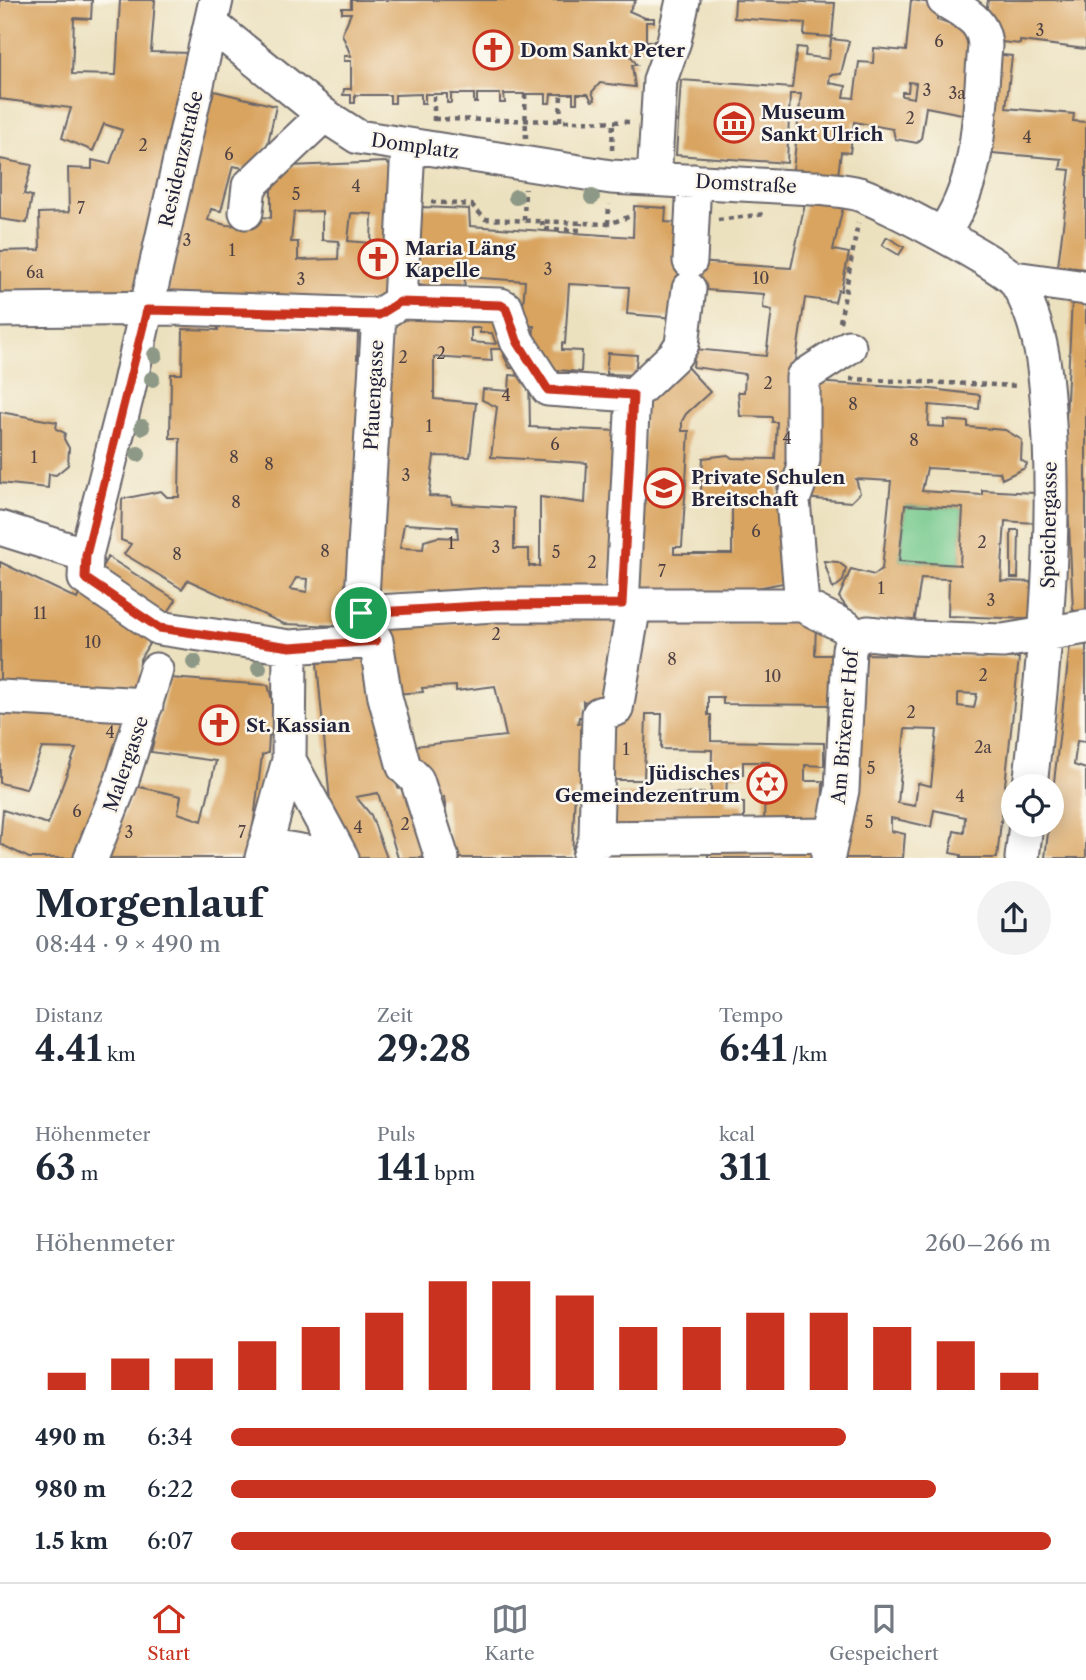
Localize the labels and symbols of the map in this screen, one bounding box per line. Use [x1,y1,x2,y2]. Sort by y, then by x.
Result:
house number: 3 [1036,20,1044,40]
church icon: Dom Sankt Peter [472,29,514,71]
house number: 6 [934,31,944,51]
place label: Dom Sankt Peter [520,39,686,62]
house number: 3 [923,80,931,100]
house number: 3a [948,83,966,103]
street label: Residenzstraße [154,89,208,229]
place label: Museum Sankt Ulrich [761,101,883,146]
museum icon: Museum Sankt Ulrich [713,102,755,144]
house number: 2 [905,108,915,128]
house number: 4 [1022,127,1032,147]
street label: Domplatz [370,128,460,164]
house number: 2 [138,135,148,155]
house number: 6 [224,144,234,164]
street label: Domstraße [695,170,797,198]
house number: 4 [351,176,361,196]
house number: 5 [292,184,300,204]
house number: 7 [77,198,85,218]
house number: 3 [183,230,191,250]
place label: Maria Läng Kapelle [405,237,517,282]
church icon: Maria Läng Kapelle [357,238,399,280]
house number: 1 [229,240,236,260]
house number: 3 [544,259,552,279]
house number: 6a [26,262,44,282]
house number: 10 [753,268,769,288]
house number: 3 [297,269,305,289]
street label: Pfauengasse [360,339,388,451]
house number: 2 [436,343,446,363]
house number: 2 [398,347,408,367]
house number: 2 [763,373,773,393]
house number: 4 [501,385,511,405]
house number: 8 [848,394,858,414]
house number: 1 [426,416,433,436]
house number: 4 [782,428,792,448]
house number: 8 [909,430,919,450]
house number: 6 [550,434,560,454]
house number: 1 [31,447,38,467]
house number: 8 [229,447,239,467]
house number: 8 [264,454,274,474]
street label: Speichergasse [1036,461,1062,589]
house number: 3 [402,465,410,485]
place label: Private Schulen Breitschaft [691,466,845,511]
school or university icon: Private Schulen Breitschaft [643,467,685,509]
house number: 8 [231,492,241,512]
house number: 6 [751,521,761,541]
house number: 2 [977,532,987,552]
house number: 1 [448,533,455,553]
house number: 3 [492,537,500,557]
house number: 8 [320,541,330,561]
house number: 5 [552,542,560,562]
house number: 8 [172,544,182,564]
house number: 2 [587,552,597,572]
house number: 7 [658,561,666,581]
house number: 1 [878,578,885,598]
pin [331,583,391,643]
house number: 3 [987,590,995,610]
house number: 11 [33,603,47,623]
house number: 2 [491,624,501,644]
house number: 10 [85,632,101,652]
street label: Am Brixener Hof [827,647,863,806]
house number: 8 [667,649,677,669]
house number: 2 [978,665,988,685]
house number: 10 [765,666,781,686]
house number: 2 [906,702,916,722]
church icon: St. Kassian [198,704,240,746]
street label: Malergasse [99,713,153,815]
place label: St. Kassian [246,714,350,737]
house number: 4 [105,722,115,742]
house number: 2a [974,737,992,757]
house number: 1 [623,739,630,759]
house number: 5 [867,758,875,778]
place label: Jüdisches Gemeindezentrum [555,762,740,807]
synagogue icon: Jüdisches Gemeindezentrum [746,763,788,805]
house number: 4 [955,786,965,806]
house number: 6 [72,801,82,821]
house number: 5 [865,812,873,832]
house number: 2 [400,814,410,834]
house number: 4 [353,817,363,837]
house number: 3 [125,822,133,842]
house number: 7 [238,822,246,842]

